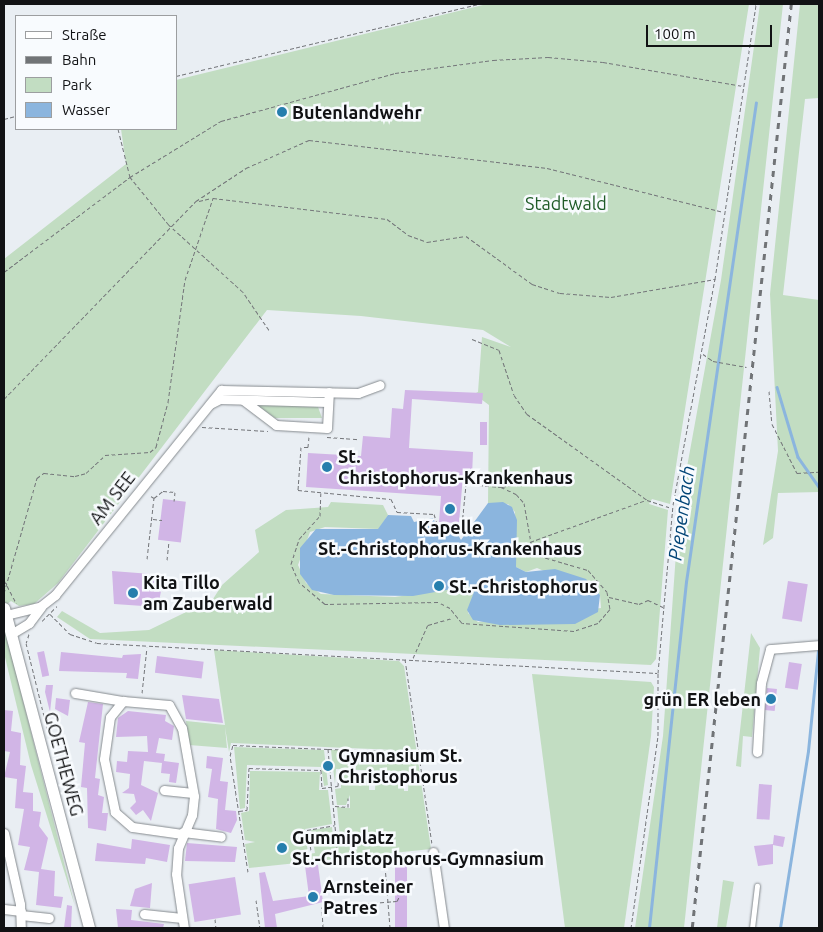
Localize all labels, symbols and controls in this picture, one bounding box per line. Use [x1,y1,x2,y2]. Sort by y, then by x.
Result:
legend [15,15,178,130]
scale bar [648,15,774,47]
text: 100 m [654,25,696,42]
text: Straße [62,26,106,43]
text: Bahn [62,51,96,68]
text: Park [62,76,92,93]
text: Wasser [62,101,110,118]
place label: Butenlandwehr [292,101,422,123]
marker: Butenlandwehr [276,106,288,118]
park label: Stadtwald [525,192,607,214]
place label: St. Christophorus-Krankenhaus [338,446,573,488]
marker: St. Christophorus-Krankenhaus [320,460,334,474]
water label: Piepenbach [664,464,700,562]
street label: AM SEE [85,467,139,529]
marker: Kapelle St.-Christophorus-Krankenhaus [444,503,456,515]
place label: Kapelle St.-Christophorus-Krankenhaus [318,517,582,560]
place label: Kita Tillo am Zauberwald [143,572,273,614]
place label: St.-Christophorus [449,575,598,597]
marker: St.-Christophorus [433,580,445,592]
marker: Kita Tillo am Zauberwald [127,587,139,599]
place label: grün ER leben [643,688,761,710]
marker: grün ER leben [765,693,777,705]
street label: GOETHEWEG [40,710,88,818]
place label: Gymnasium St. Christophorus [338,745,462,788]
marker: Gymnasium St. Christophorus [322,760,334,772]
place label: Gummiplatz St.-Christophorus-Gymnasium [292,827,544,870]
marker: Gummiplatz St.-Christophorus-Gymnasium [276,842,288,854]
place label: Arnsteiner Patres [323,876,413,919]
marker: Arnsteiner Patres [307,891,319,903]

